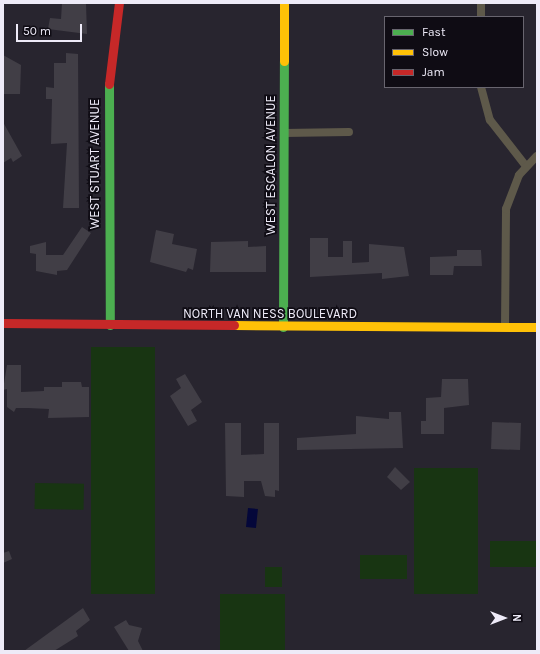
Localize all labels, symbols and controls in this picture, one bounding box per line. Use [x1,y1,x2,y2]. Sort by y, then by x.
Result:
scale bar [18,16,84,42]
legend [384,16,524,88]
text: 50 m [23,24,51,38]
text: Fast [422,25,445,39]
text: Slow [422,45,448,59]
text: Jam [422,65,445,79]
street label: WEST ESCALON AVENUE [263,95,279,235]
street label: WEST STUART AVENUE [87,99,103,229]
street label: NORTH VAN NESS BOULEVARD [183,306,357,322]
north arrow [484,598,524,638]
text: N [510,614,523,622]

